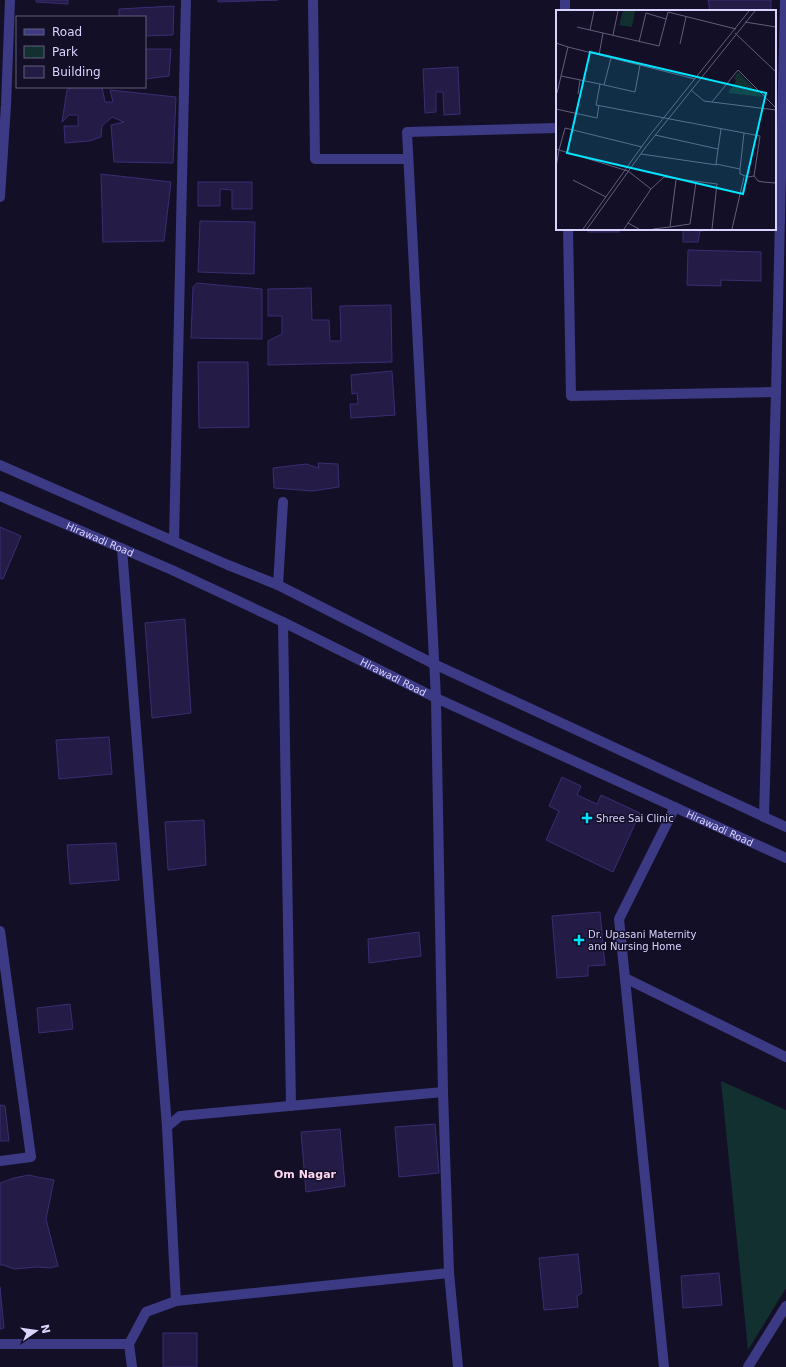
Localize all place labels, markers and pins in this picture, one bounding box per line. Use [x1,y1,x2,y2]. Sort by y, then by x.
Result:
marker: Shree Sai Clinic [581,812,593,824]
place label: Shree Sai Clinic [596,813,674,824]
place label: Dr. Upasani Maternity and Nursing Home [588,929,696,952]
marker: Dr. Upasani Maternity and Nursing Home [573,934,585,946]

